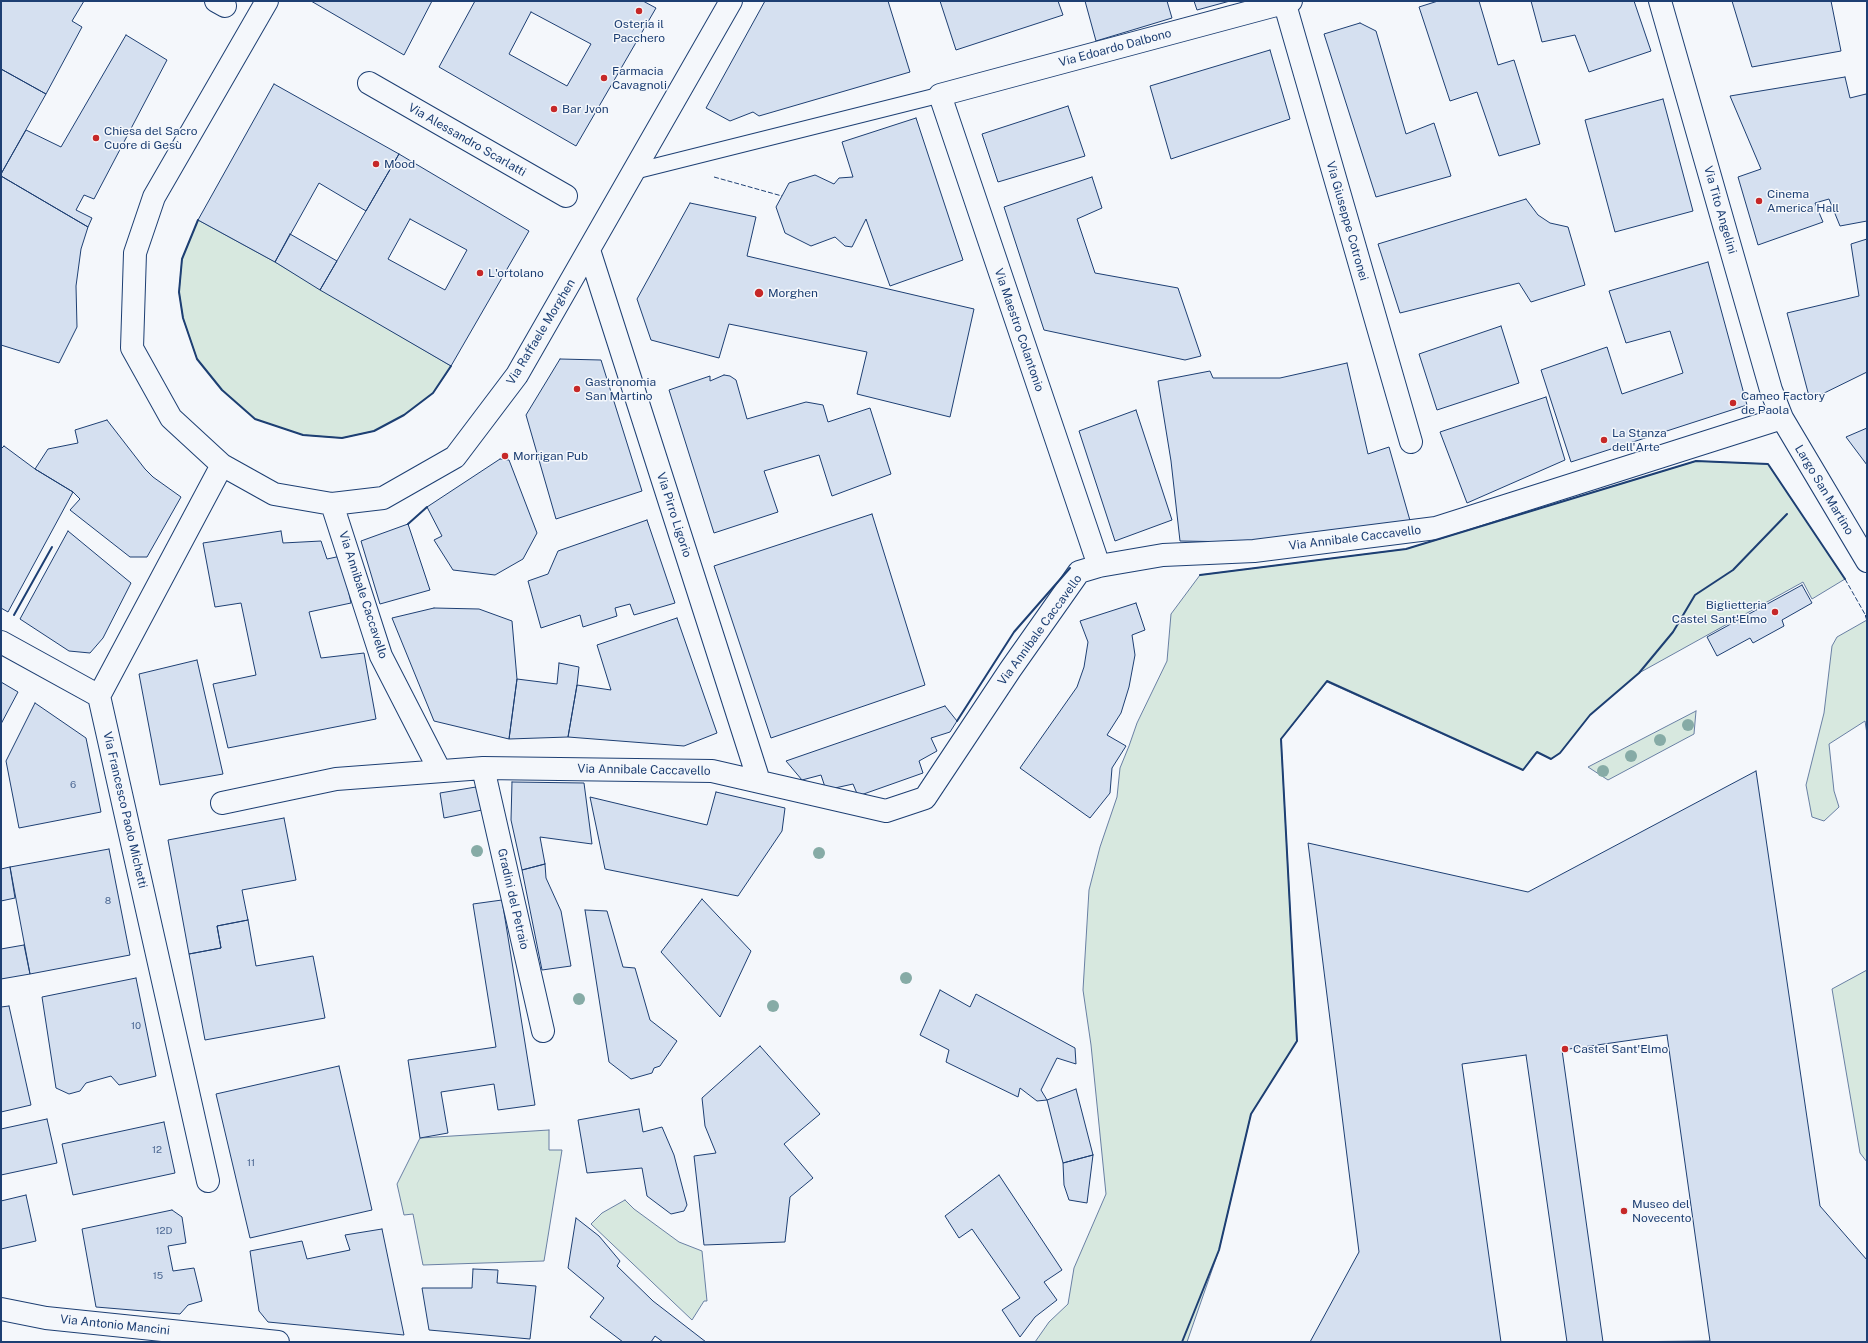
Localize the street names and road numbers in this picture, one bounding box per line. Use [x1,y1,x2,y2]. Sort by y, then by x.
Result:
street label: Via Edoardo Dalbono [1057,26,1173,70]
street label: Via Alessandro Scarlatti [405,100,529,180]
street label: Via Giuseppe Cotronei [1323,160,1371,282]
street label: Via Tito Angelini [1701,164,1739,256]
street label: Via Maestro Colantonio [991,267,1047,393]
street label: Via Raffaele Morghen [504,277,578,387]
street label: Largo San Martino [1791,442,1857,538]
street label: Via Pirro Ligorio [653,471,695,559]
street label: Via Annibale Caccavello [1288,523,1422,553]
street label: Via Annibale Caccavello [336,529,390,661]
street label: Via Annibale Caccavello [995,572,1085,688]
street label: Via Francesco Paolo Michetti [100,730,150,890]
street label: Via Annibale Caccavello [577,762,711,778]
street label: Gradini del Petraio [494,847,532,951]
street label: Via Antonio Mancini [59,1312,171,1338]

